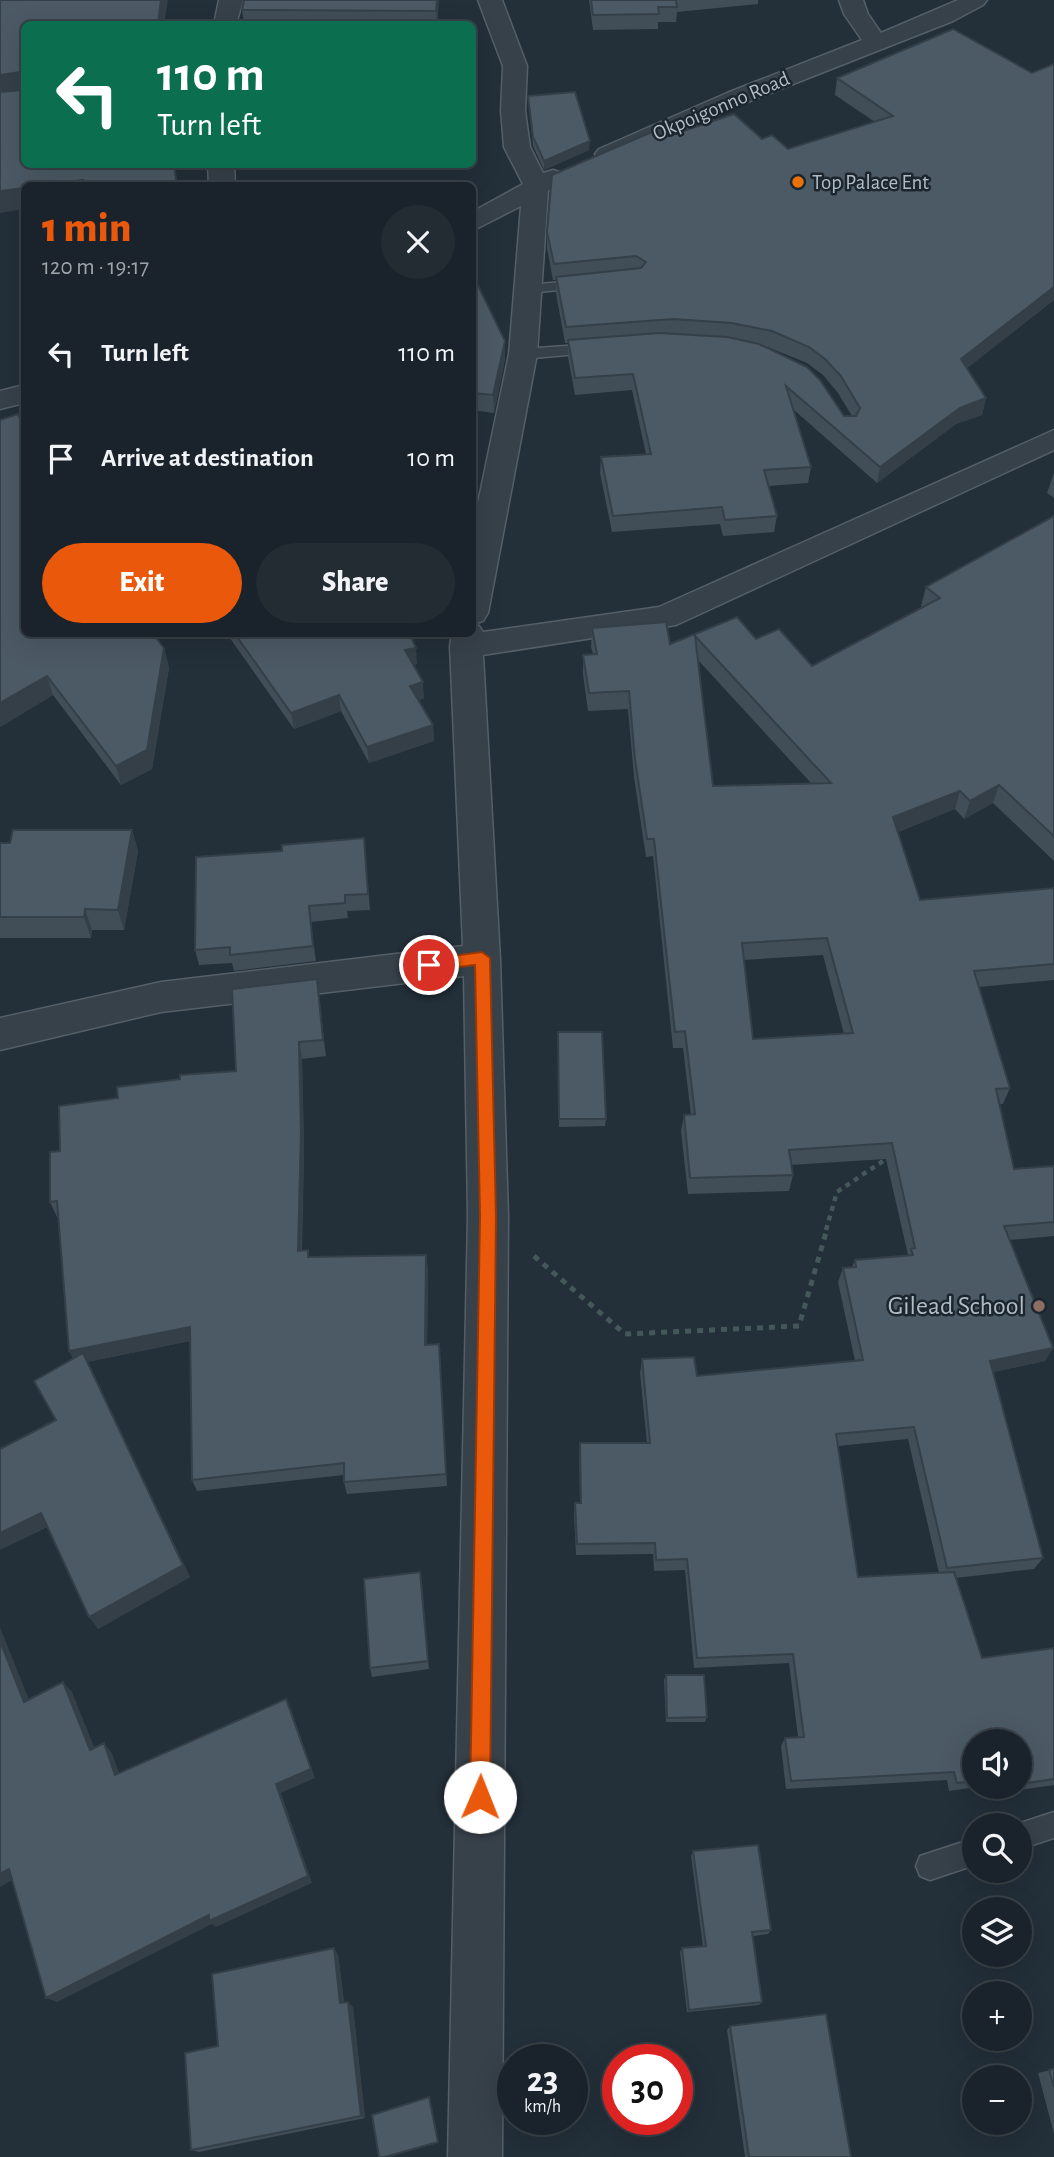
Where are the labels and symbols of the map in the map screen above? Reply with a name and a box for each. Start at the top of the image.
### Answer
street label: Okpoigonno Road [650,68,793,144]
place label: Top Palace Ent [812,172,929,193]
marker: Top Palace Ent [790,174,806,190]
pin [399,935,459,995]
place label: Gilead School [888,1293,1025,1319]
marker: Gilead School [1031,1298,1047,1314]
position arrow [443,1760,517,1834]
speed limit sign: 30 [602,2044,693,2135]

